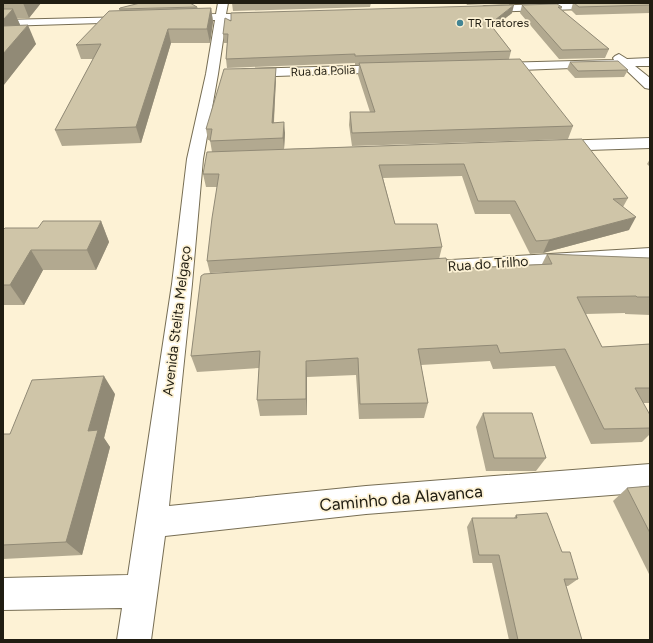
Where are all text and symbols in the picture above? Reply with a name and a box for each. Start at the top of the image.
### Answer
place label: TR Tratores [468,16,529,30]
marker: TR Tratores [455,18,465,28]
street label: Rua da Polia [290,63,356,79]
street label: Avenida Stelita Melgaço [159,245,195,397]
street label: Rua do Trilho [447,253,529,275]
street label: Caminho da Alavanca [319,481,483,515]

